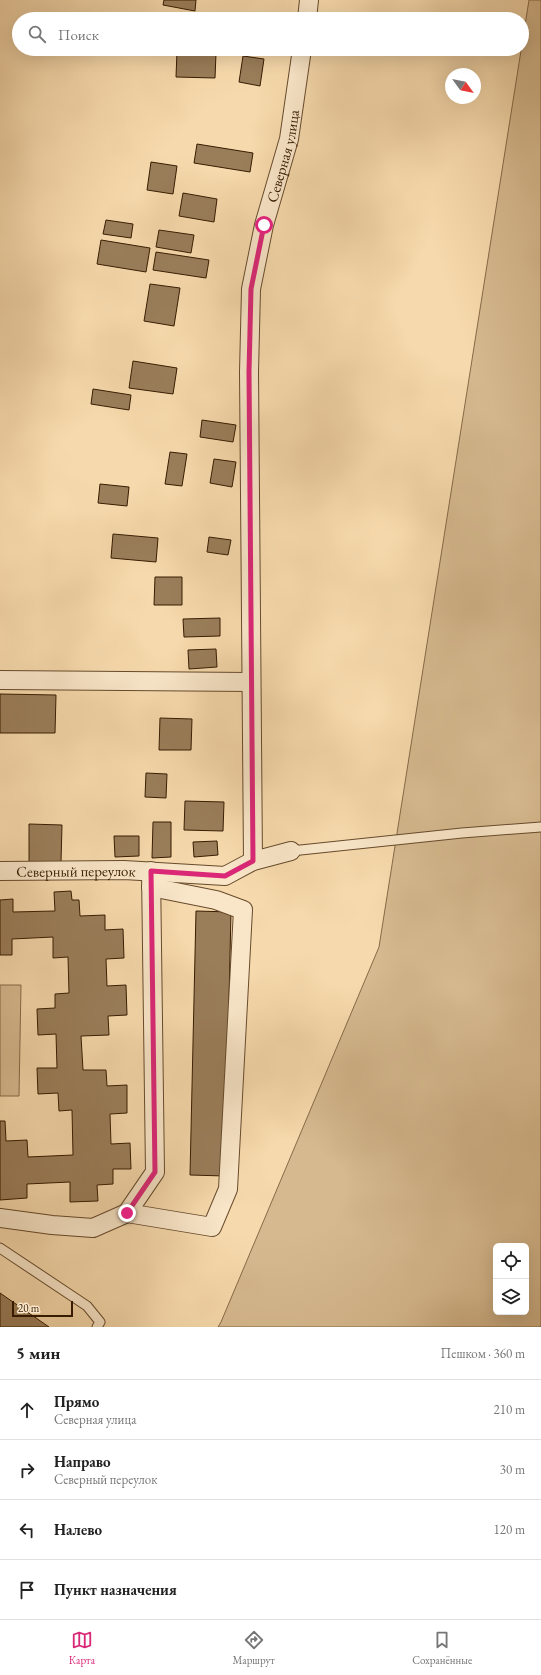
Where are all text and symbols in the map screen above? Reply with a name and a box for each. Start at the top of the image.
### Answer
search box [12,12,529,56]
icon: search [26,23,48,45]
text: Поиск [58,25,99,44]
north arrow [445,68,481,104]
street label: Северная улица [262,108,303,205]
route start [255,216,273,234]
street label: Северный переулок [16,860,136,880]
route end [118,1204,136,1222]
map controls [493,1243,529,1315]
button: locate [493,1243,529,1279]
button: layers [493,1279,529,1315]
scale bar [12,1299,73,1318]
text: 20 m [18,1301,39,1315]
text: 5 мин [16,1342,60,1364]
text: Пешком · 360 m [441,1345,525,1362]
text: Прямо [54,1392,99,1411]
icon: ahead [16,1399,38,1421]
text: 210 m [494,1401,525,1418]
text: Северная улица [54,1411,136,1428]
text: Направо [54,1452,111,1471]
icon: right [16,1459,38,1481]
text: 30 m [500,1461,525,1478]
text: Северный переулок [54,1471,158,1488]
icon: left [16,1519,38,1541]
text: Налево [54,1520,102,1539]
text: 120 m [494,1521,525,1538]
icon: arrive [16,1579,38,1601]
text: Пункт назначения [54,1580,177,1599]
tab: Карта [69,1629,95,1667]
tab: Маршрут [233,1629,275,1667]
tab: Сохранённые [412,1629,472,1667]

